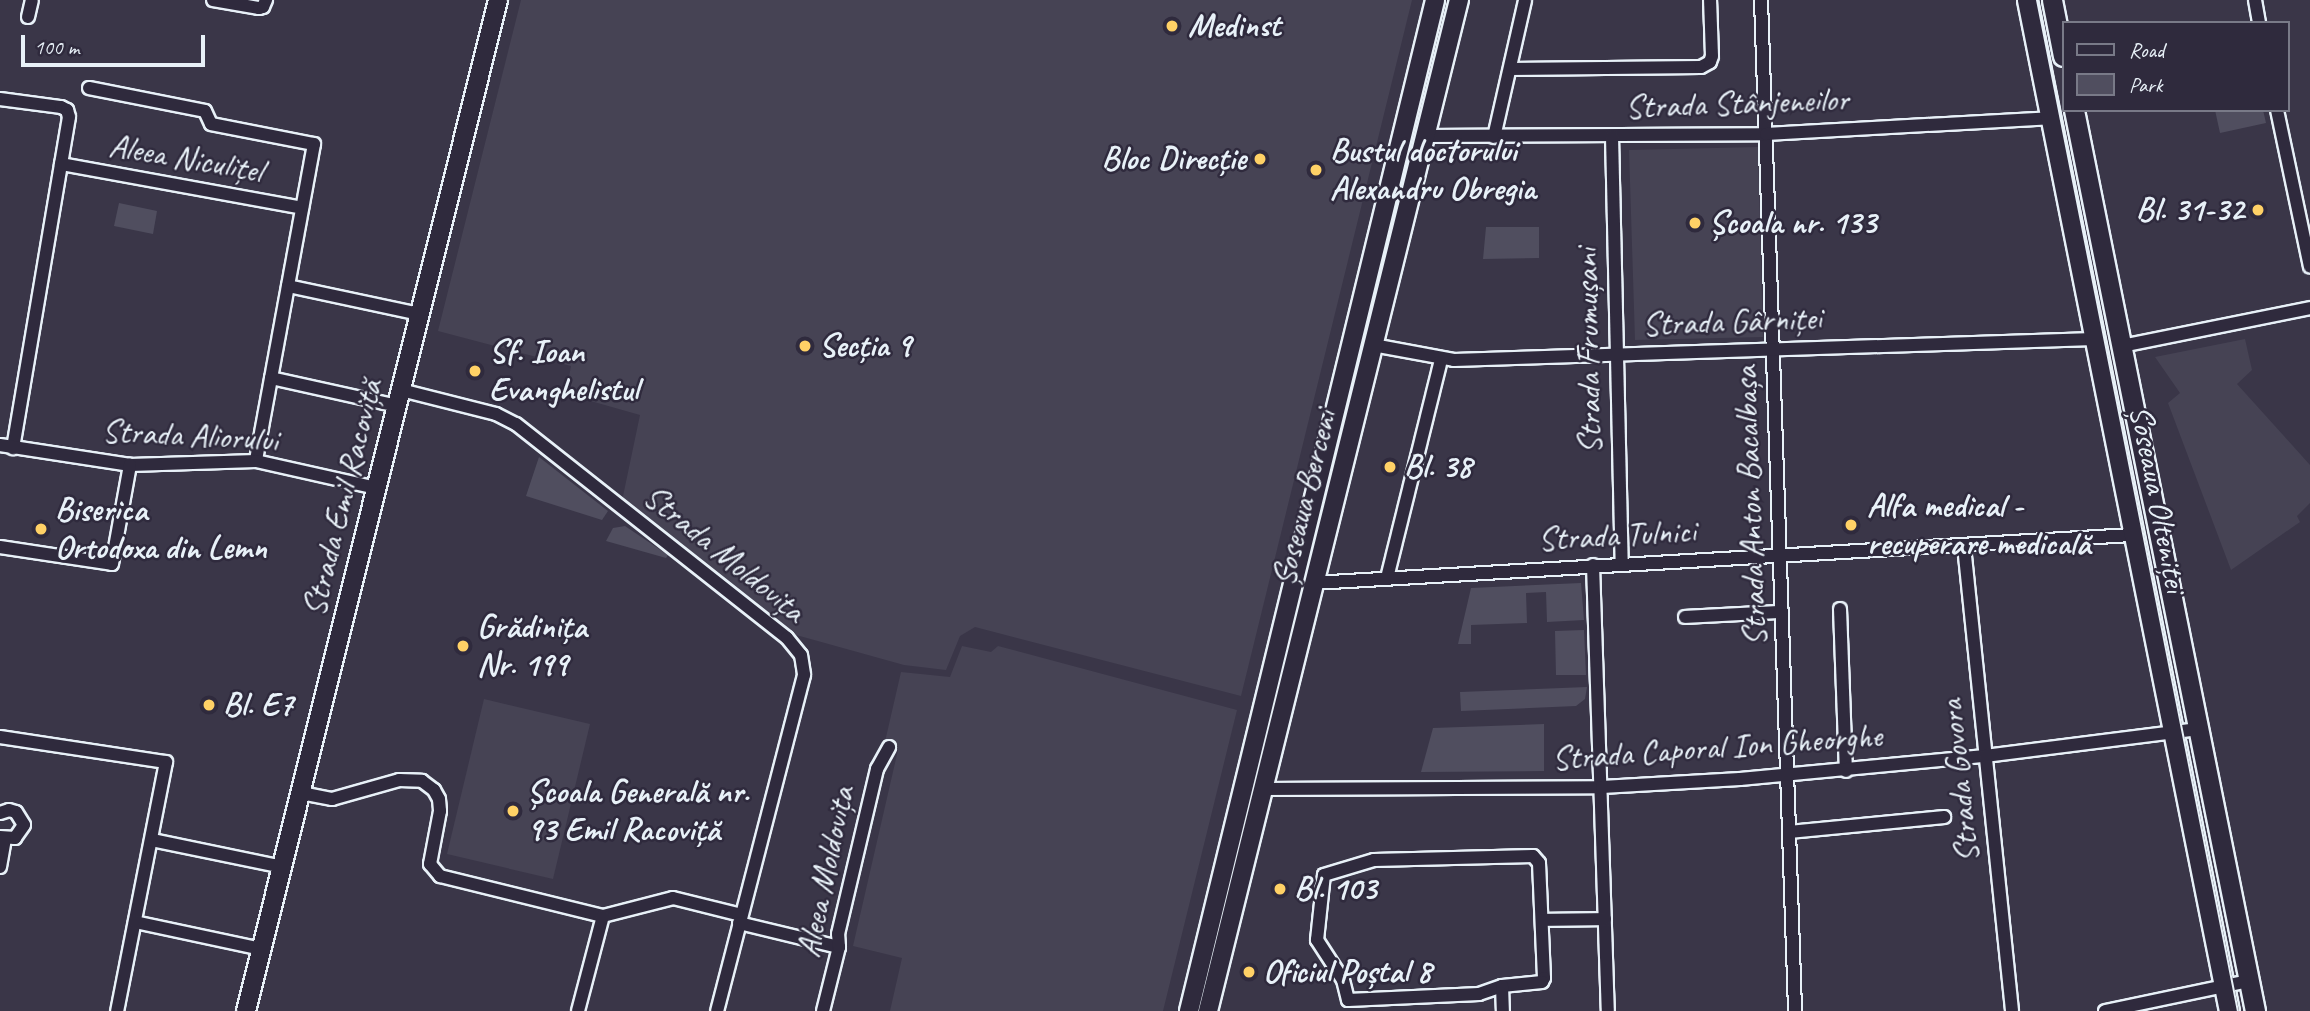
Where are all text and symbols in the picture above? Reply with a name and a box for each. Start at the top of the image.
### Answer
place label: Medinst [1188,6,1280,46]
marker: Medinst [1162,16,1182,36]
scale bar [24,21,208,65]
legend [2062,21,2289,112]
text: 100 m [34,34,79,60]
text: Road [2129,37,2164,63]
text: Park [2129,72,2162,98]
street label: Strada Stânjeneilor [1625,80,1849,128]
street label: Aleea Niculițel [106,126,266,192]
place label: Bustul doctorului Alexandru Obregia [1330,131,1536,209]
place label: Bloc Direcție [1101,139,1246,179]
marker: Bloc Direcție [1252,151,1268,167]
marker: Bustul doctorului Alexandru Obregia [1308,162,1324,178]
place label: Bl. 31-32 [2136,190,2244,230]
marker: Bl. 31-32 [2250,202,2266,218]
place label: Școala nr. 133 [1709,203,1876,243]
marker: Școala nr. 133 [1687,215,1703,231]
street label: Strada Frumușani [1567,248,1611,454]
street label: Strada Gârniței [1642,299,1822,345]
place label: Secția 9 [819,326,911,366]
place label: Sf. Ioan Evanghelistul [489,332,638,410]
marker: Secția 9 [797,338,813,354]
marker: Sf. Ioan Evanghelistul [467,363,483,379]
street label: Strada Anton Bacalbașa [1726,365,1776,647]
street label: Strada Emil Racoviță [295,376,391,620]
street label: Șoseaua Olteniței [2120,402,2196,596]
street label: Șoseaua Berceni [1264,406,1346,590]
street label: Strada Aliorului [101,412,279,460]
place label: Bl. 38 [1404,447,1472,487]
marker: Bl. 38 [1382,459,1398,475]
street label: Strada Moldovița [635,477,813,631]
place label: Alfa medical - recuperare medicală [1867,486,2091,564]
place label: Biserica Ortodoxa din Lemn [55,490,267,568]
street label: Strada Tulnici [1537,512,1697,560]
marker: Alfa medical - recuperare medicală [1841,515,1861,535]
marker: Biserica Ortodoxa din Lemn [33,521,49,537]
place label: Grădinița Nr. 199 [477,607,587,685]
marker: Grădinița Nr. 199 [455,638,471,654]
place label: Bl. E7 [223,685,293,725]
marker: Bl. E7 [201,697,217,713]
street label: Strada Govora [1932,697,1988,865]
street label: Strada Caporal Ion Gheorghe [1550,717,1884,779]
place label: Școala Generală nr. 93 Emil Racoviță [527,772,749,850]
street label: Aleea Moldovița [789,783,863,961]
marker: Școala Generală nr. 93 Emil Racoviță [505,803,521,819]
place label: Bl. 103 [1294,869,1377,909]
marker: Bl. 103 [1272,881,1288,897]
place label: Oficiul Poștal 8 [1263,952,1431,992]
marker: Oficiul Poștal 8 [1241,964,1257,980]

